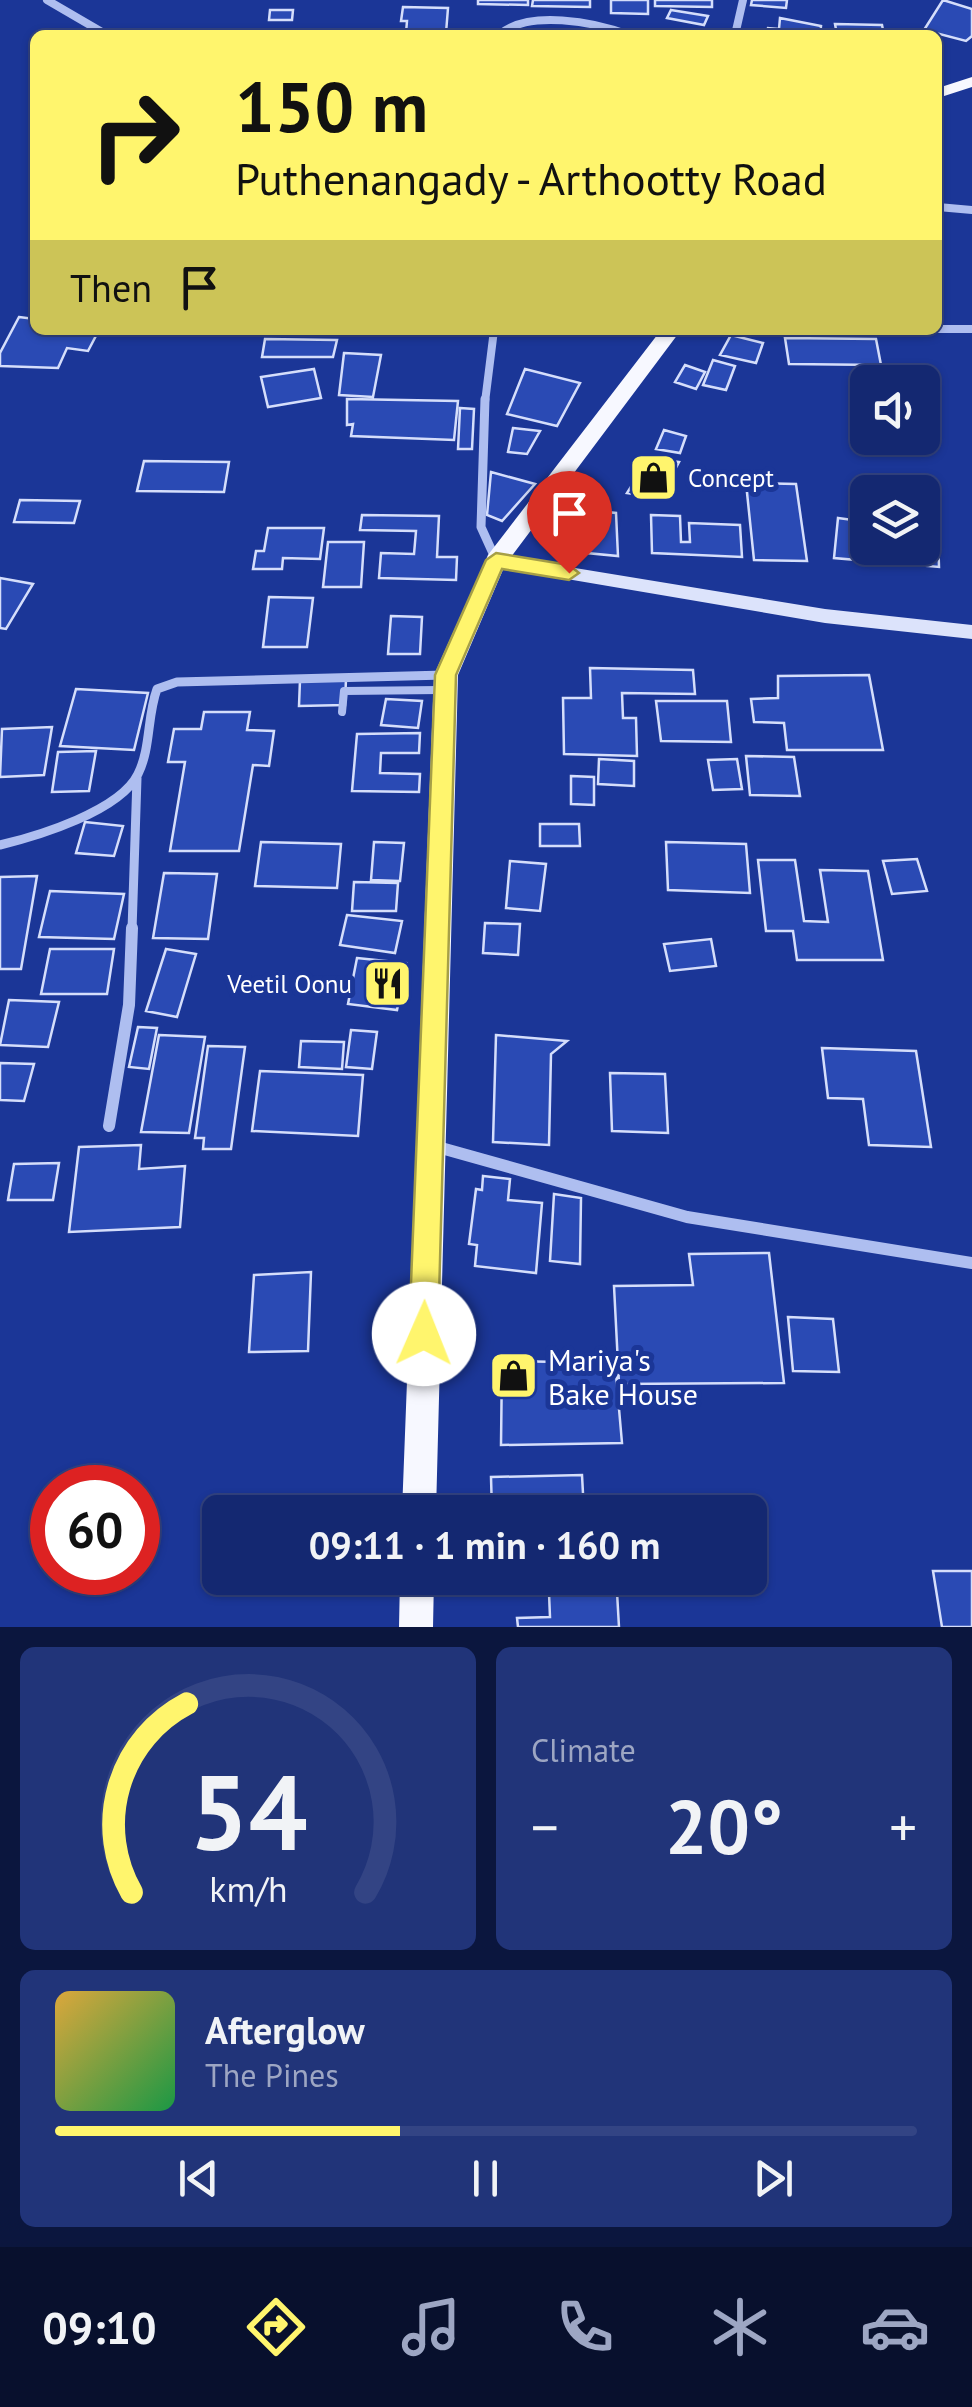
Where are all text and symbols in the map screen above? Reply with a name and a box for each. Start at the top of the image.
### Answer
text: 150 m [235,61,428,151]
icon: right [70,70,200,200]
text: Puthenangady - Arthootty Road [235,149,827,207]
icon: arrive [172,260,227,315]
text: Then [70,263,152,312]
map controls [850,365,940,565]
button: sound [850,365,940,455]
shop icon: Concept [627,452,679,504]
place label: Concept [688,462,774,494]
pin [527,471,612,574]
button: layers [850,475,940,565]
icon: arrive [542,486,597,541]
restaurant icon: Veetil Oonu [361,958,413,1010]
place label: Veetil Oonu [226,968,352,1000]
position arrow [372,1282,476,1386]
place label: Mariya's Bake House [548,1340,698,1413]
shop icon: Mariya's Bake House [487,1350,539,1402]
speed limit sign: 60 [30,1465,160,1595]
text: 09:11 · 1 min · 160 m [309,1520,660,1569]
text: Climate [531,1729,636,1771]
text: 54 [189,1744,307,1879]
text: 20° [665,1778,783,1875]
text: − [531,1791,559,1862]
text: + [889,1791,917,1862]
text: km/h [209,1866,287,1912]
text: Afterglow [205,2005,365,2054]
text: The Pines [205,2054,339,2096]
icon: previous [171,2151,226,2206]
icon: pause [458,2151,513,2206]
icon: next [746,2151,801,2206]
icon: directions [241,2292,311,2362]
icon: music [396,2292,466,2362]
icon: phone [550,2292,620,2362]
icon: climate [705,2292,775,2362]
icon: car [860,2292,930,2362]
text: 09:10 [42,2298,156,2356]

